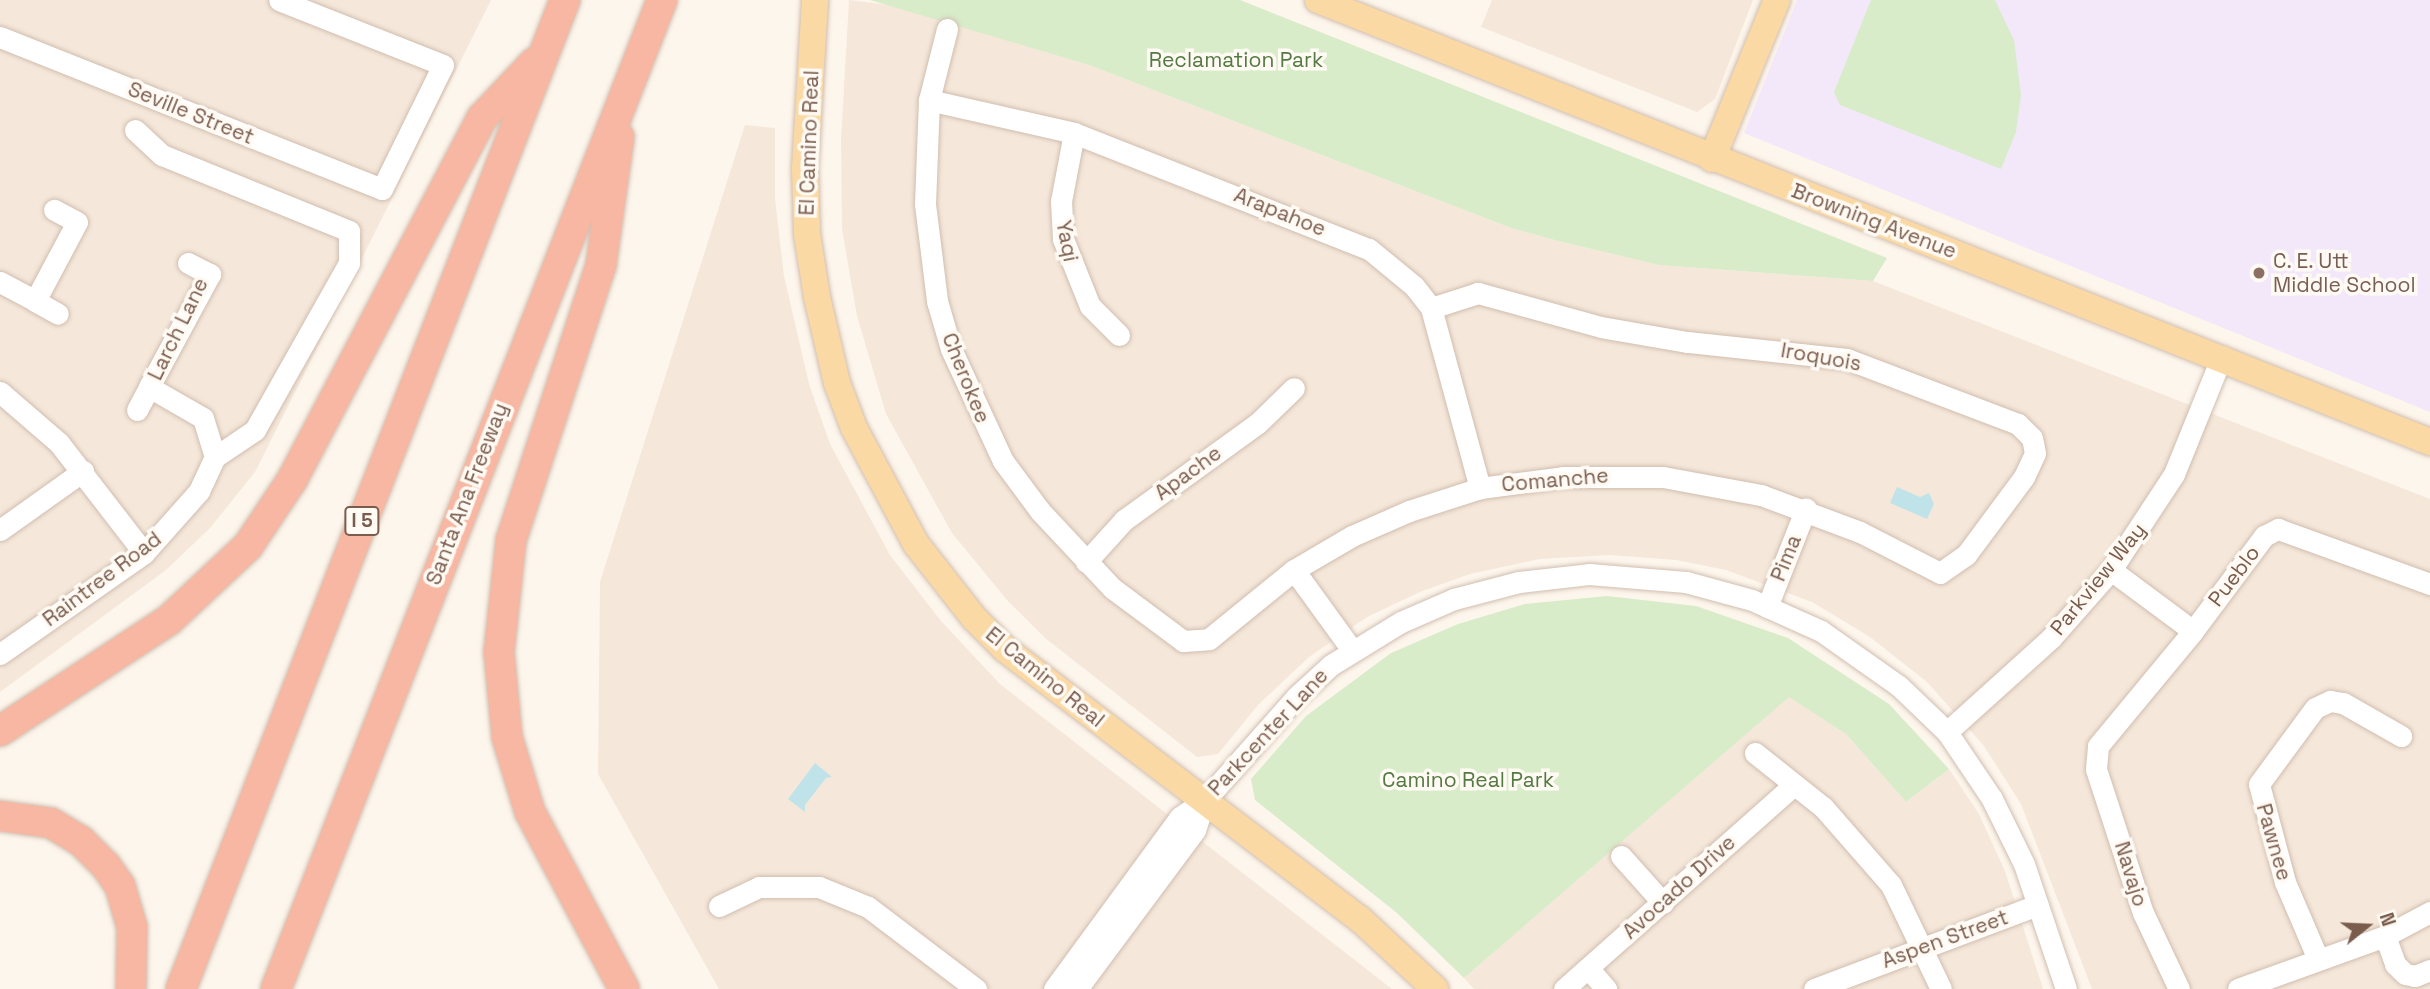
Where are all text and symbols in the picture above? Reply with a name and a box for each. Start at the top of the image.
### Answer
park label: Reclamation Park [1149,47,1323,73]
street label: El Camino Real [794,70,824,216]
street label: Seville Street [124,76,258,150]
street label: Browning Avenue [1788,178,1960,264]
street label: Arapahoe [1230,182,1330,242]
street label: Yaqi [1051,218,1083,264]
place label: C. E. Utt Middle School [2273,248,2416,298]
marker: C. E. Utt Middle School [2251,265,2267,281]
street label: Larch Lane [142,274,214,384]
street label: Cherokee [937,329,995,427]
street label: Iroquois [1779,338,1863,376]
street label: Santa Ana Freeway [421,399,513,589]
street label: Apache [1150,440,1226,506]
street label: Comanche [1500,463,1610,497]
road number: I 5 [343,506,381,536]
street label: Parkview Way [2045,518,2151,640]
street label: Raintree Road [38,526,166,632]
street label: Pima [1765,531,1807,585]
street label: Pueblo [2203,541,2265,611]
street label: El Camino Real [981,621,1109,733]
street label: Parkcenter Lane [1203,663,1333,801]
park label: Camino Real Park [1382,767,1554,793]
street label: Pawnee [2251,801,2297,883]
street label: Avocado Drive [1617,830,1741,944]
street label: Navajo [2109,838,2153,910]
north arrow [2332,891,2402,961]
street label: Aspen Street [1878,904,2012,974]
text: N [2374,909,2401,929]

